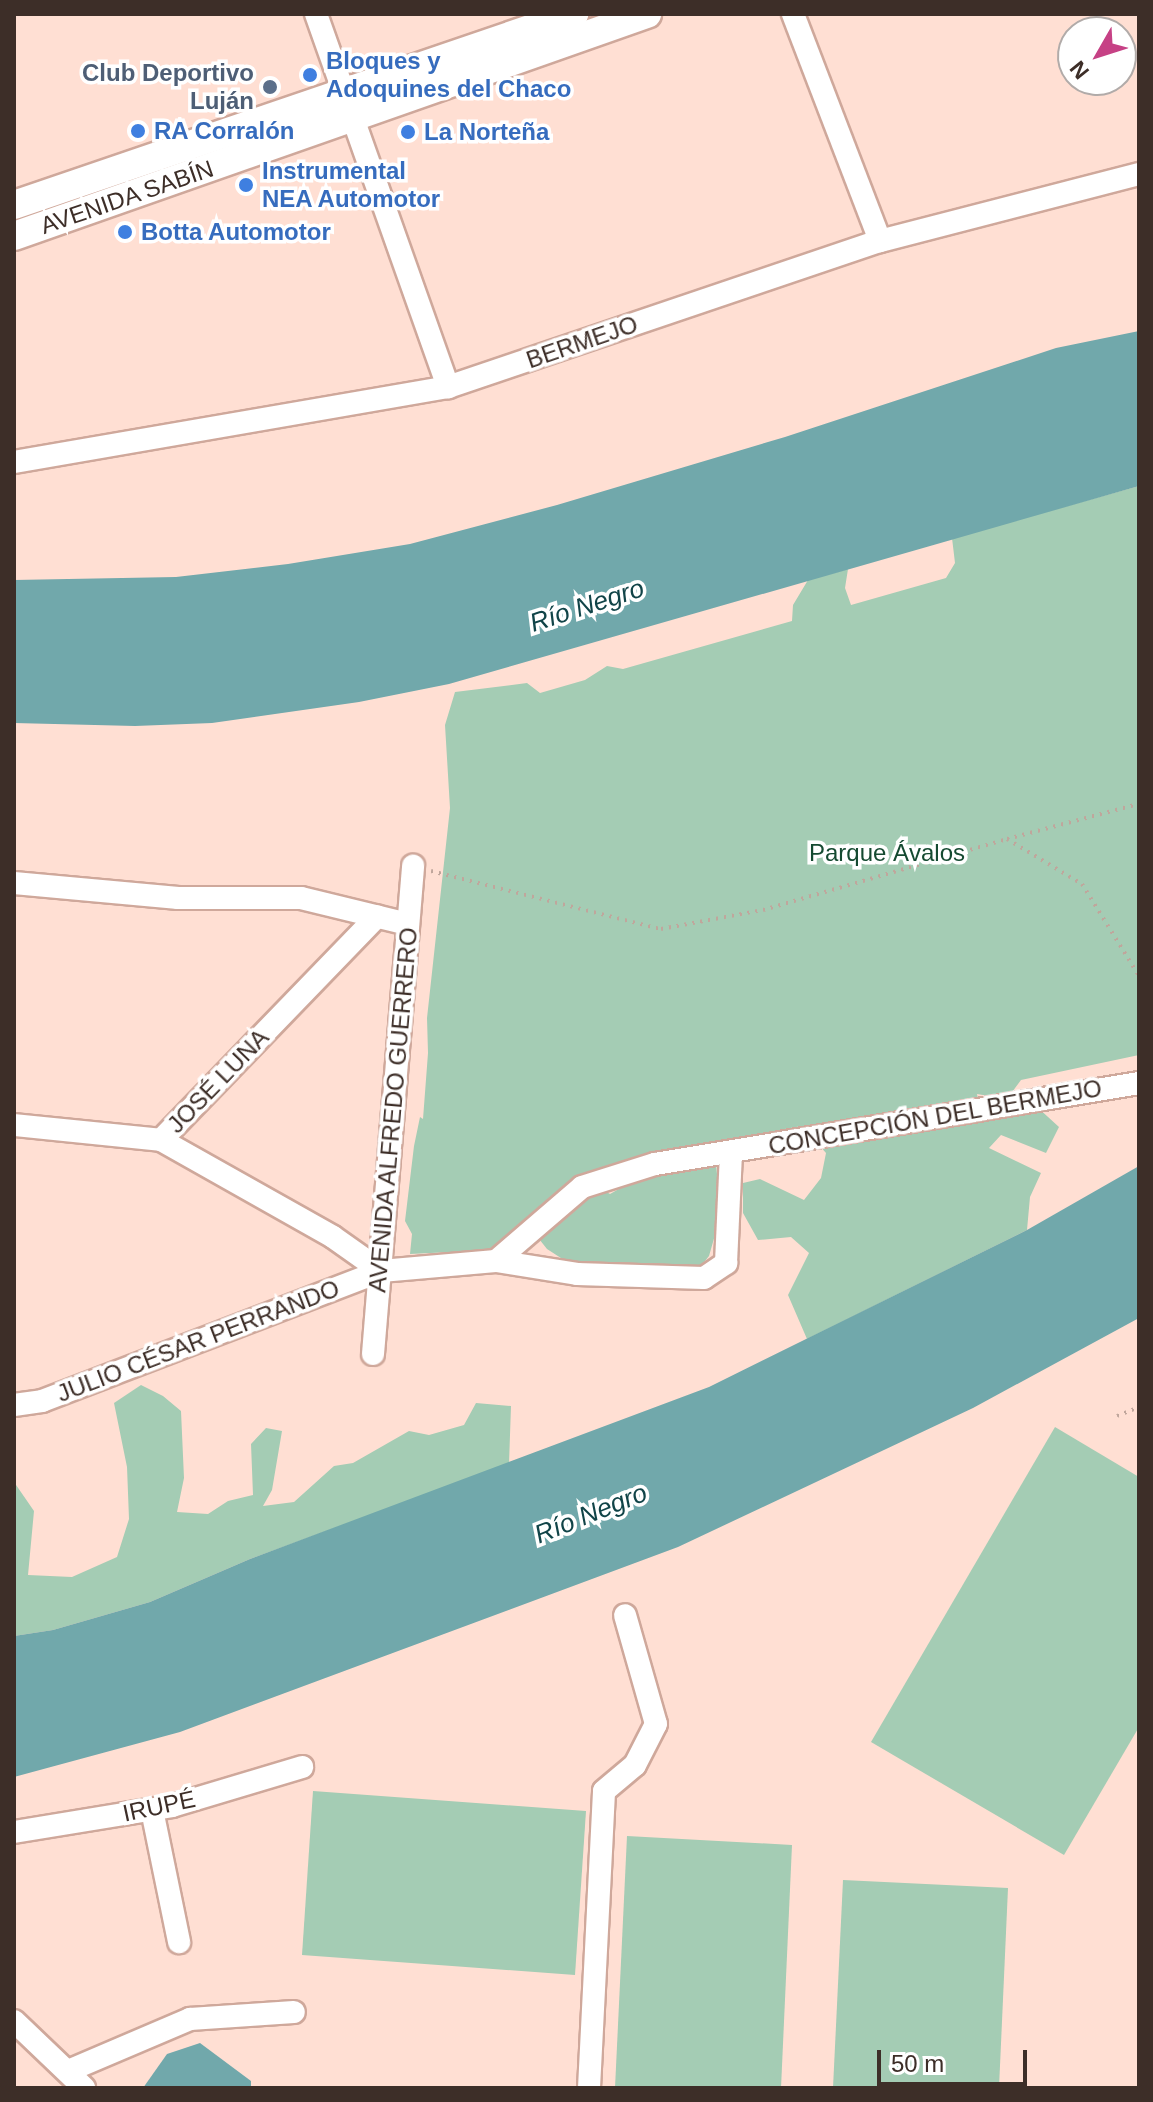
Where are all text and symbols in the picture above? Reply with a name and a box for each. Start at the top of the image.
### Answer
north arrow [1057,16,1137,96]
place label: Bloques y Adoquines del Chaco [326,47,571,103]
text: N [1065,56,1094,84]
place label: Club Deportivo Luján [82,59,254,115]
marker: Bloques y Adoquines del Chaco [301,66,319,84]
marker: Club Deportivo Luján [261,78,279,96]
place label: RA Corralón [154,117,295,145]
place label: La Norteña [424,118,549,146]
marker: RA Corralón [129,122,147,140]
marker: La Norteña [399,123,417,141]
street label: AVENIDA SABÍN [36,154,218,240]
place label: Instrumental NEA Automotor [262,157,442,213]
marker: Instrumental NEA Automotor [237,176,255,194]
place label: Botta Automotor [141,218,332,246]
marker: Botta Automotor [116,223,134,241]
street label: BERMEJO [522,309,642,375]
water label: Río Negro [526,573,648,639]
park label: Parque Ávalos [809,839,965,867]
street label: AVENIDA ALFREDO GUERRERO [363,925,423,1295]
street label: JOSÉ LUNA [161,1023,275,1139]
street label: CONCEPCIÓN DEL BERMEJO [766,1073,1104,1161]
street label: JULIO CÉSAR PERRANDO [53,1274,343,1408]
water label: Río Negro [530,1477,652,1551]
street label: IRUPÉ [120,1784,198,1828]
scale bar [881,2034,1031,2084]
text: 50 m [891,2050,944,2077]

